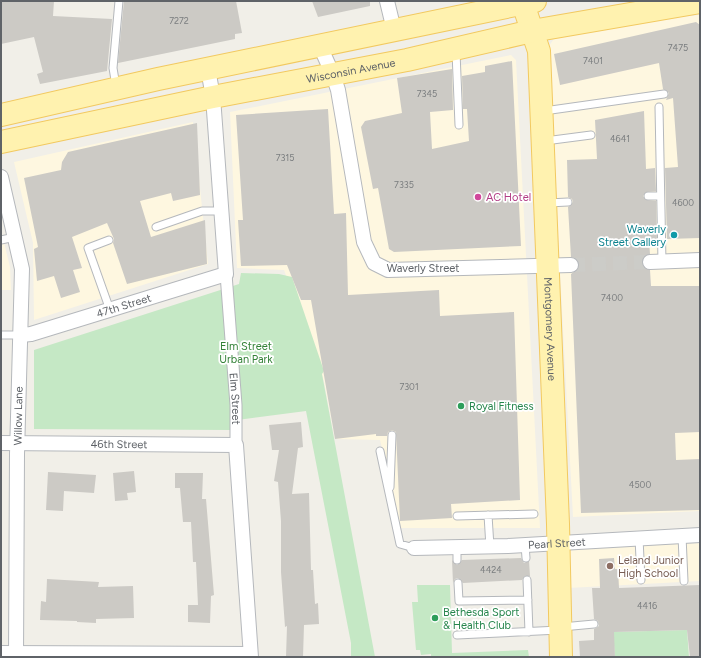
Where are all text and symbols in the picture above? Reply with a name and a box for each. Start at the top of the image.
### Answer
house number: 7272 [169,15,189,26]
house number: 7475 [668,42,688,53]
house number: 7401 [583,55,603,66]
street label: Wisconsin Avenue [305,56,397,86]
house number: 7345 [417,88,437,99]
house number: 4641 [610,133,630,144]
house number: 7315 [276,152,294,163]
house number: 7335 [394,179,414,190]
place label: AC Hotel [486,191,531,204]
marker: AC Hotel [473,192,483,202]
house number: 4600 [672,197,694,208]
place label: Waverly Street Gallery [598,223,666,249]
marker: Waverly Street Gallery [669,230,679,240]
street label: Waverly Street [387,262,459,275]
street label: Montgomery Avenue [541,277,558,381]
street label: 47th Street [95,291,153,321]
house number: 7400 [601,292,623,303]
park label: Elm Street Urban Park [219,340,273,366]
street label: Elm Street [227,372,242,425]
house number: 7301 [399,381,419,392]
street label: Willow Lane [11,386,26,446]
place label: Royal Fitness [469,400,534,413]
marker: Royal Fitness [456,401,466,411]
street label: 46th Street [90,438,148,451]
house number: 4500 [629,479,651,490]
street label: Pearl Street [528,536,586,552]
place label: Leland Junior High School [618,554,684,580]
marker: Leland Junior High School [605,561,615,571]
house number: 4424 [480,564,502,575]
house number: 4416 [637,600,657,611]
place label: Bethesda Sport & Health Club [443,606,519,632]
marker: Bethesda Sport & Health Club [430,613,440,623]

